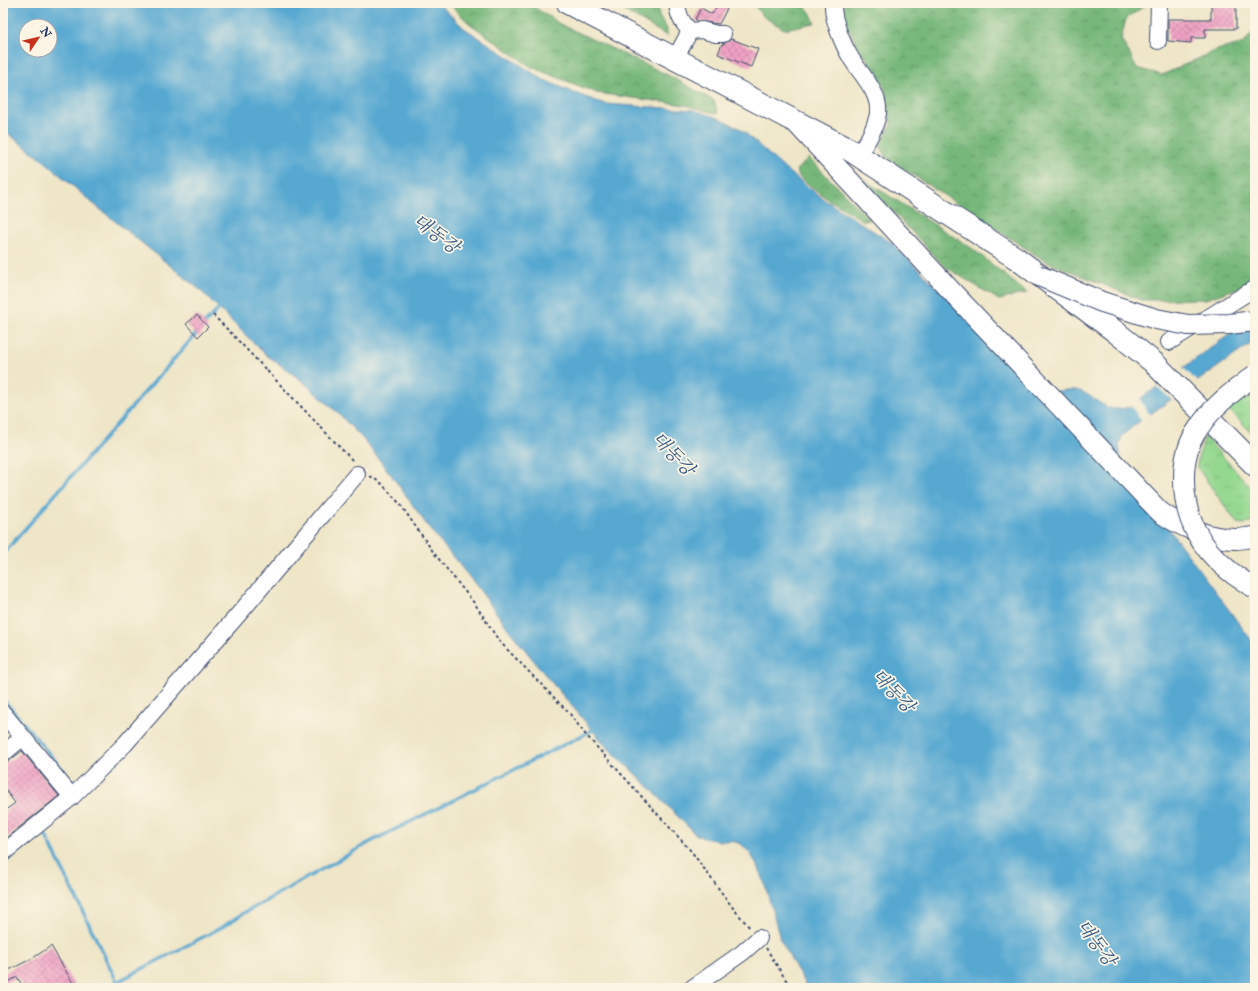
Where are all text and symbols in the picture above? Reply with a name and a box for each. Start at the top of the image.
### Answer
north arrow [18,18,58,58]
text: N [37,24,55,41]
water label: 대동강 [408,209,466,260]
water label: 대동강 [647,427,701,483]
water label: 대동강 [867,664,921,720]
water label: 대동강 [1071,915,1122,973]

